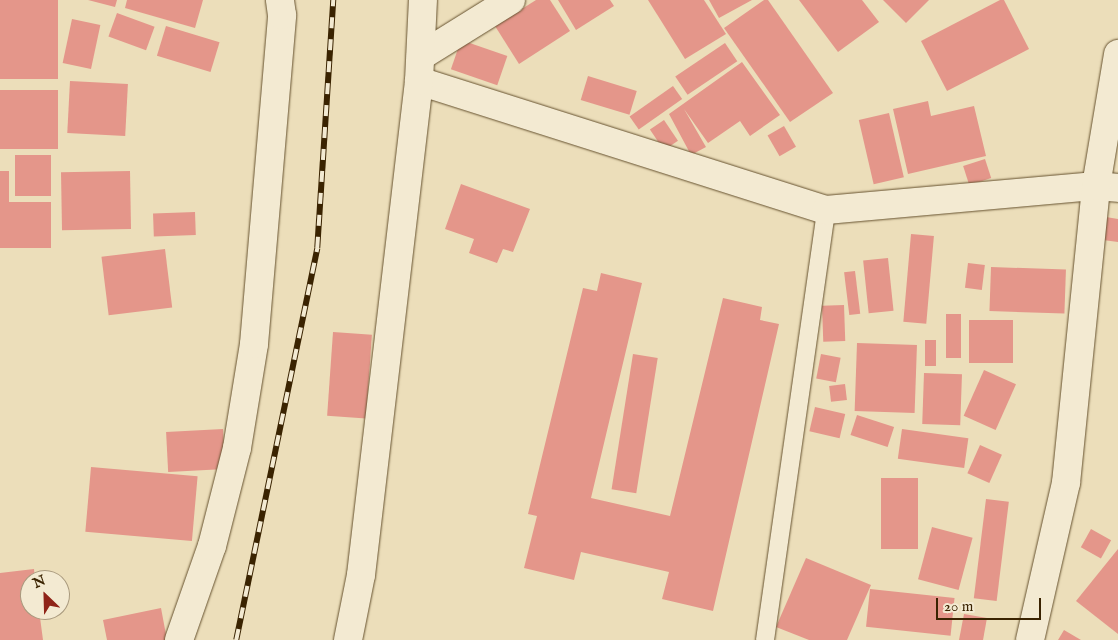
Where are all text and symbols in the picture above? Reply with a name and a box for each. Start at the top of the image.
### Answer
north arrow [20,570,70,620]
text: N [30,572,49,593]
scale bar [938,588,1043,620]
text: 20 m [944,597,973,616]

